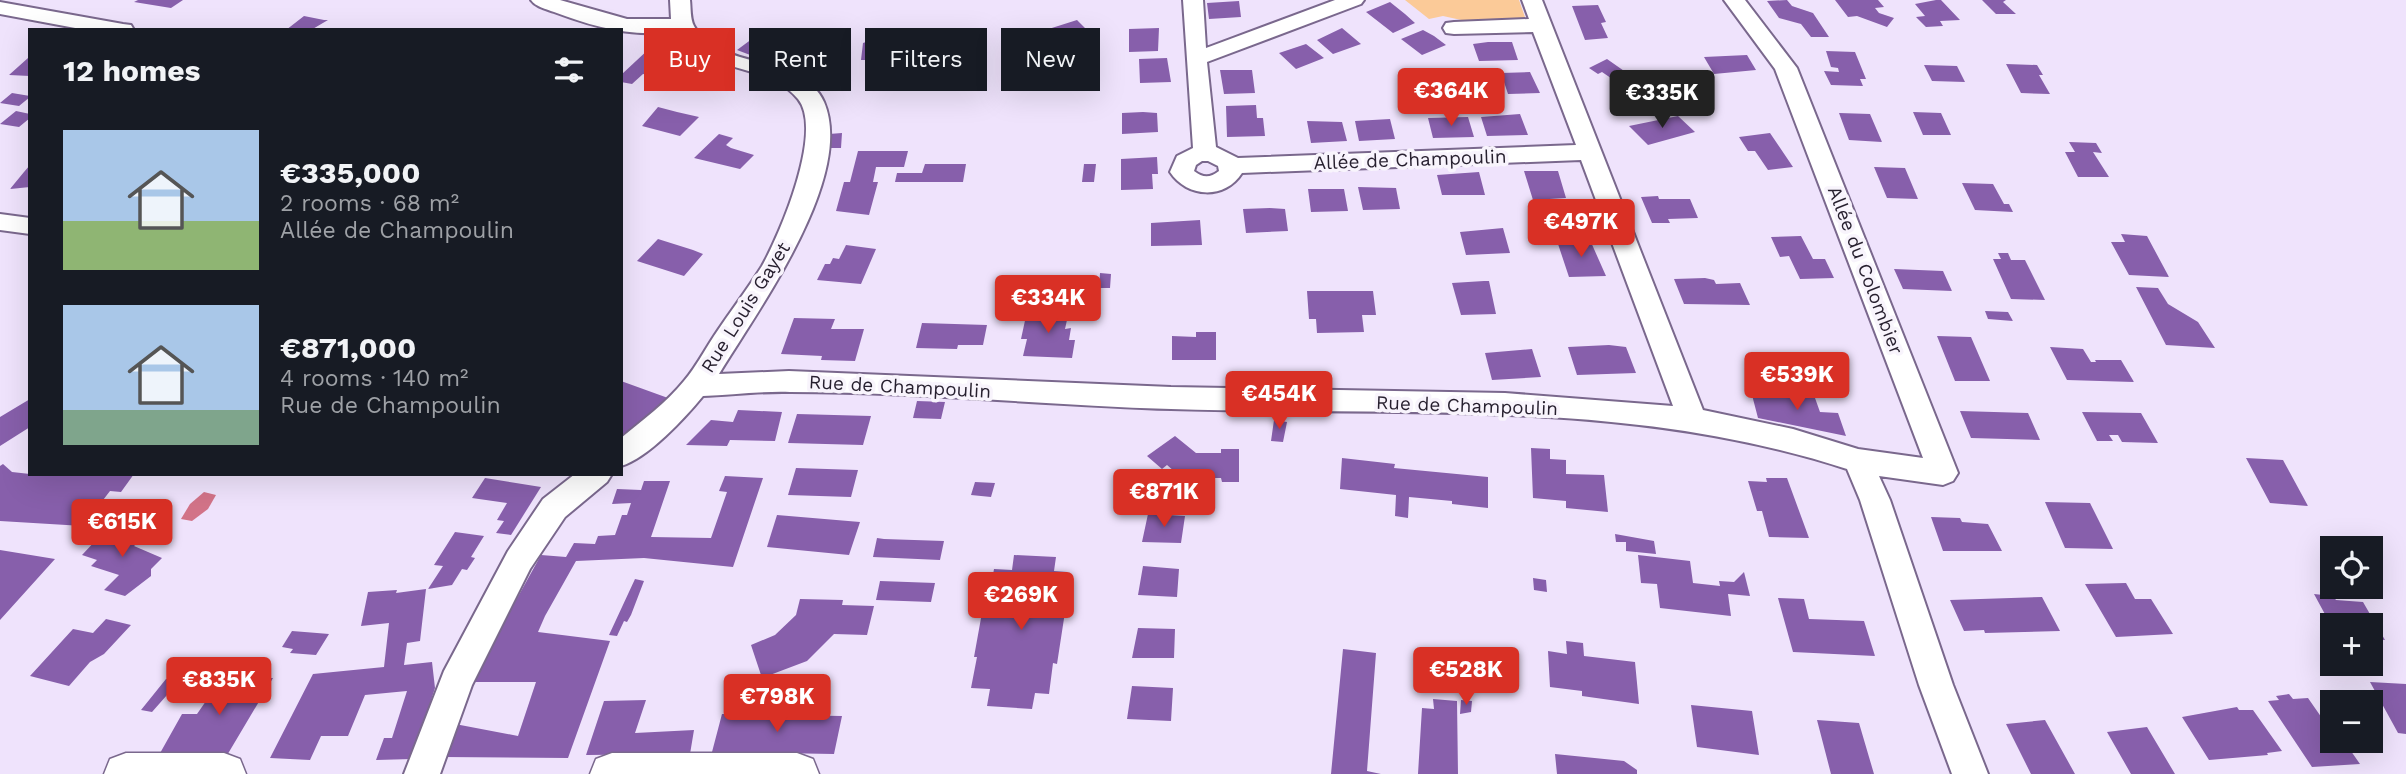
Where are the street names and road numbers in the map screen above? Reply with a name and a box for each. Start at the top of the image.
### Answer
street label: Allée de Champoulin [1313,145,1507,174]
street label: Allée du Colombier [1823,183,1908,358]
street label: Rue Louis Gayet [696,238,795,377]
street label: Rue de Champoulin [808,370,992,403]
street label: Rue de Champoulin [1375,391,1558,420]

